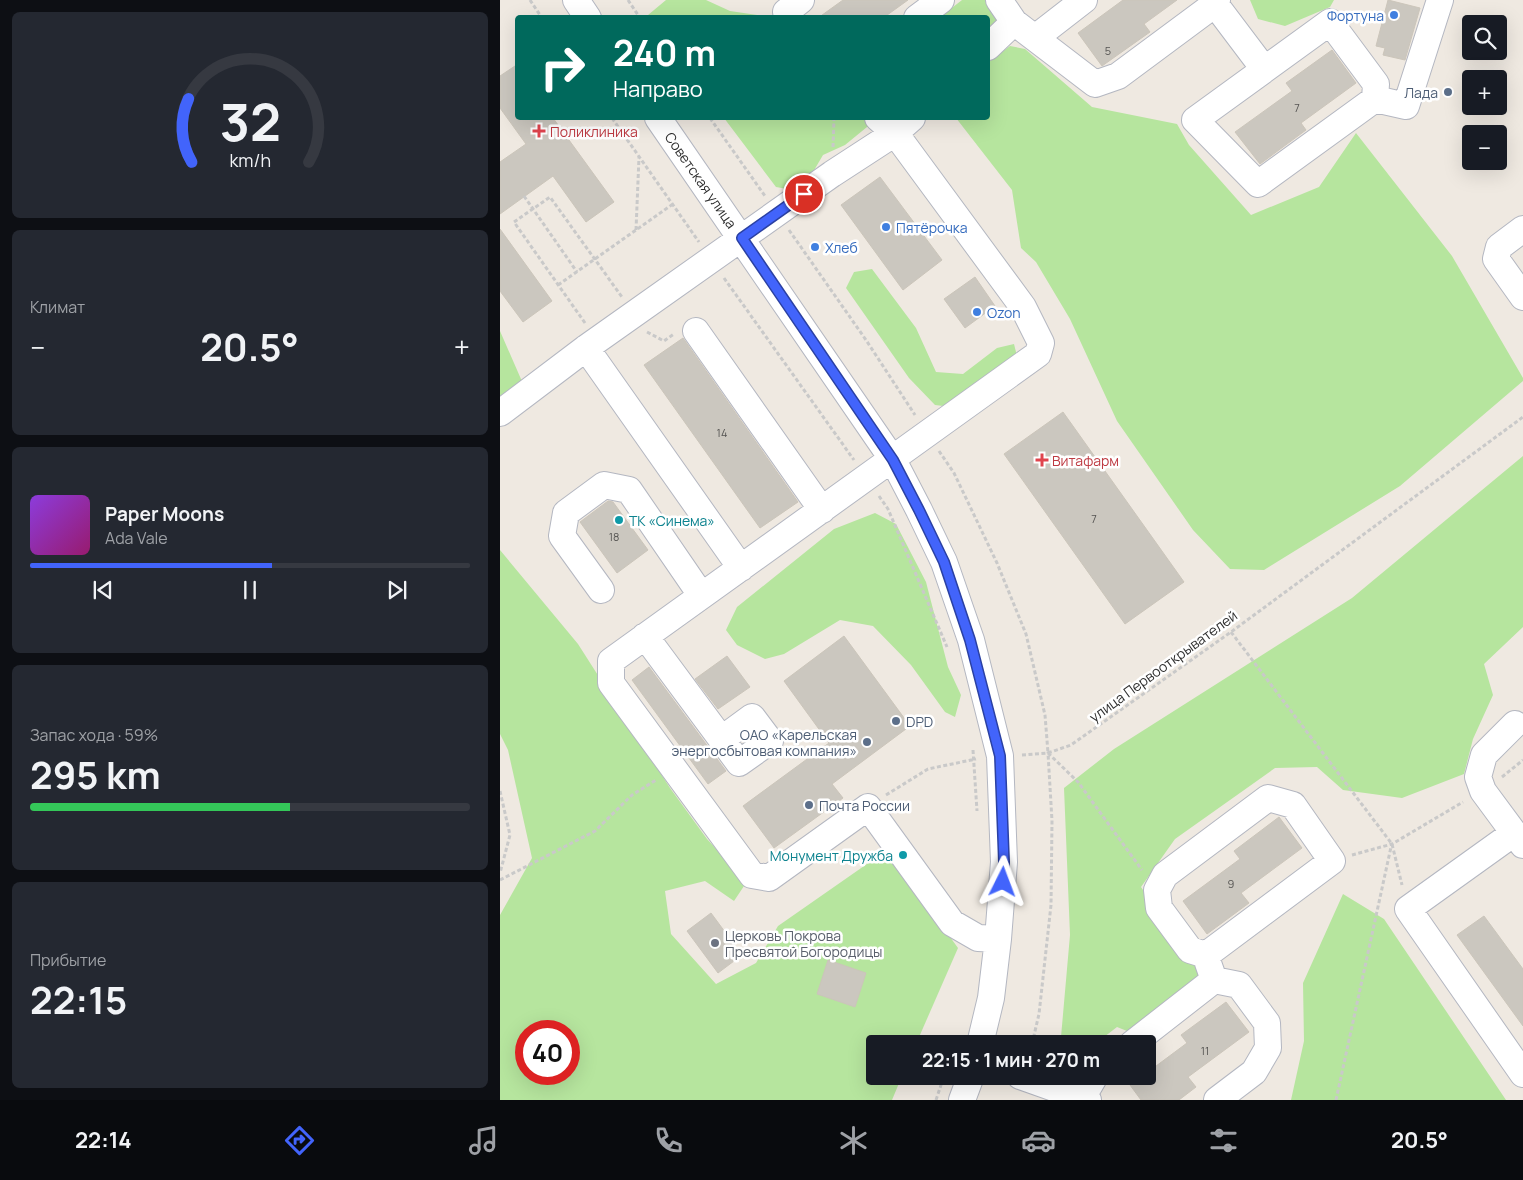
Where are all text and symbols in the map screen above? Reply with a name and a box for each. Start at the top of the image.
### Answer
place label: Фортуна [1327,6,1384,25]
marker: Фортуна [1388,9,1400,21]
map controls [1462,15,1507,170]
button: search [1462,15,1507,60]
text: 240 m [613,29,716,77]
icon: right [530,35,595,100]
house number: 5 [1105,43,1111,58]
button: + [1462,70,1507,115]
text: Направо [613,74,703,104]
place label: Лада [1404,83,1438,102]
text: 32 [219,86,281,157]
marker: Лада [1442,86,1454,98]
house number: 7 [1294,100,1300,115]
place label: Поликлиника [550,122,638,141]
marker: Поликлиника [532,124,546,138]
button: − [1462,125,1507,170]
street label: Советская улица [661,128,741,232]
text: km/h [229,148,271,172]
pin [783,173,825,215]
icon: arrive [790,180,818,208]
place label: Пятёрочка [896,218,968,237]
marker: Пятёрочка [880,221,892,233]
place label: Хлеб [825,238,858,257]
marker: Хлеб [809,241,821,253]
text: Климат [30,296,85,318]
place label: Ozon [987,303,1021,322]
marker: Ozon [971,306,983,318]
text: 20.5° [200,320,299,372]
text: − [30,328,45,366]
text: + [454,328,470,366]
house number: 14 [717,425,727,440]
place label: Витафарм [1052,451,1119,470]
marker: Витафарм [1036,454,1048,466]
text: Paper Moons [105,501,224,527]
place label: ТК «Синема» [629,511,715,530]
house number: 7 [1091,511,1097,526]
marker: ТК «Синема» [613,514,625,526]
text: Ada Vale [105,527,168,549]
house number: 18 [609,529,619,544]
icon: previous [89,576,117,604]
icon: pause [236,576,264,604]
icon: next [383,576,411,604]
street label: улица Первооткрывателей [1085,606,1241,726]
place label: DPD [906,712,933,731]
marker: DPD [890,715,902,727]
text: Запас хода · 59% [30,724,158,746]
place label: ОАО «Карельская энергосбытовая компания» [672,725,857,760]
marker: ОАО «Карельская энергосбытовая компания» [861,736,873,748]
text: 295 km [30,748,161,800]
place label: Почта России [819,796,910,815]
marker: Почта России [803,799,815,811]
place label: Монумент Дружба [770,846,893,865]
marker: Монумент Дружба [897,849,909,861]
position arrow [976,855,1028,907]
house number: 9 [1228,876,1235,891]
place label: Церковь Покрова Пресвятой Богородицы [725,926,882,961]
marker: Церковь Покрова Пресвятой Богородицы [709,937,721,949]
text: Прибытие [30,949,106,971]
text: 22:15 [30,973,127,1025]
speed limit sign: 40 [515,1020,580,1085]
house number: 11 [1201,1043,1209,1058]
text: 22:15 · 1 мин · 270 m [922,1047,1100,1073]
icon: directions [282,1123,317,1158]
icon: music [466,1123,501,1158]
icon: phone [651,1123,686,1158]
icon: climate [836,1123,871,1158]
icon: car [1021,1123,1056,1158]
icon: filters [1206,1123,1241,1158]
text: 22:14 [75,1125,132,1155]
text: 20.5° [1391,1125,1448,1155]

